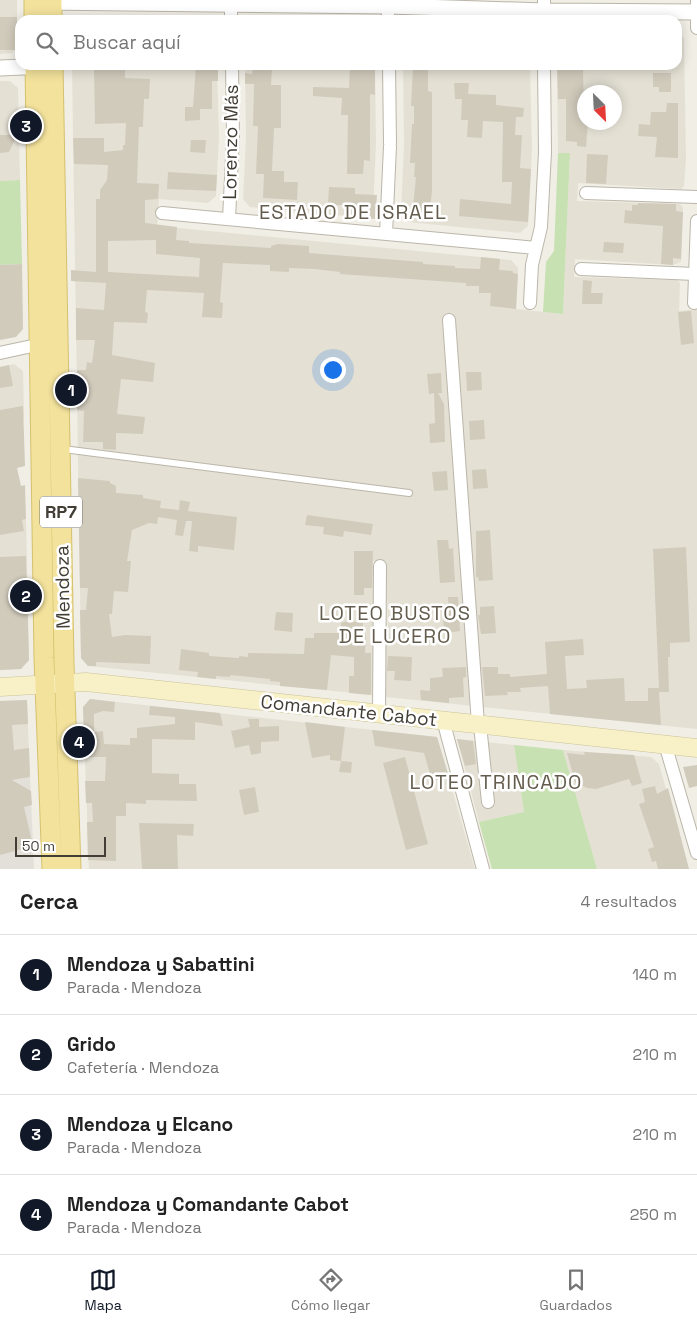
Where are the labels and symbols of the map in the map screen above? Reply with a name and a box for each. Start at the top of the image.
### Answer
street label: Lorenzo Más [217,84,244,200]
north arrow [577,85,622,130]
pin: 3 [10,107,42,145]
district label: ESTADO DE ISRAEL [259,199,447,225]
your location [320,357,346,383]
pin: 1 [55,371,87,409]
road number: RP7 [40,497,82,528]
street label: Mendoza [49,545,76,629]
pin: 2 [10,577,42,615]
district label: LOTEO BUSTOS DE LUCERO [319,600,471,649]
street label: Comandante Cabot [259,689,438,732]
pin: 4 [63,723,95,761]
district label: LOTEO TRINCADO [410,769,582,795]
scale bar [15,834,106,857]

